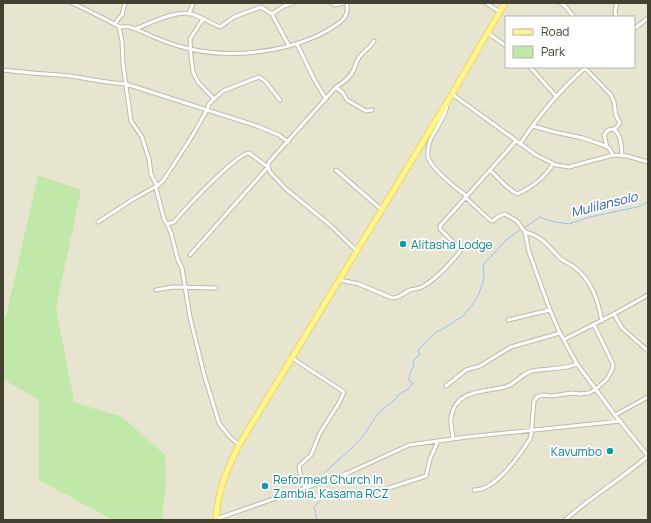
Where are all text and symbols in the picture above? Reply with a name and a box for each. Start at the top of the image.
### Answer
legend [505,16,635,68]
text: Road [541,23,569,40]
text: Park [541,43,566,60]
water label: Mulilansolo [569,187,640,221]
place label: Alitasha Lodge [411,236,493,253]
marker: Alitasha Lodge [398,239,408,249]
place label: Kavumbo [551,443,602,460]
marker: Kavumbo [605,446,615,456]
place label: Reformed Church In Zambia, Kasama RCZ [273,471,389,502]
marker: Reformed Church In Zambia, Kasama RCZ [260,481,270,491]

